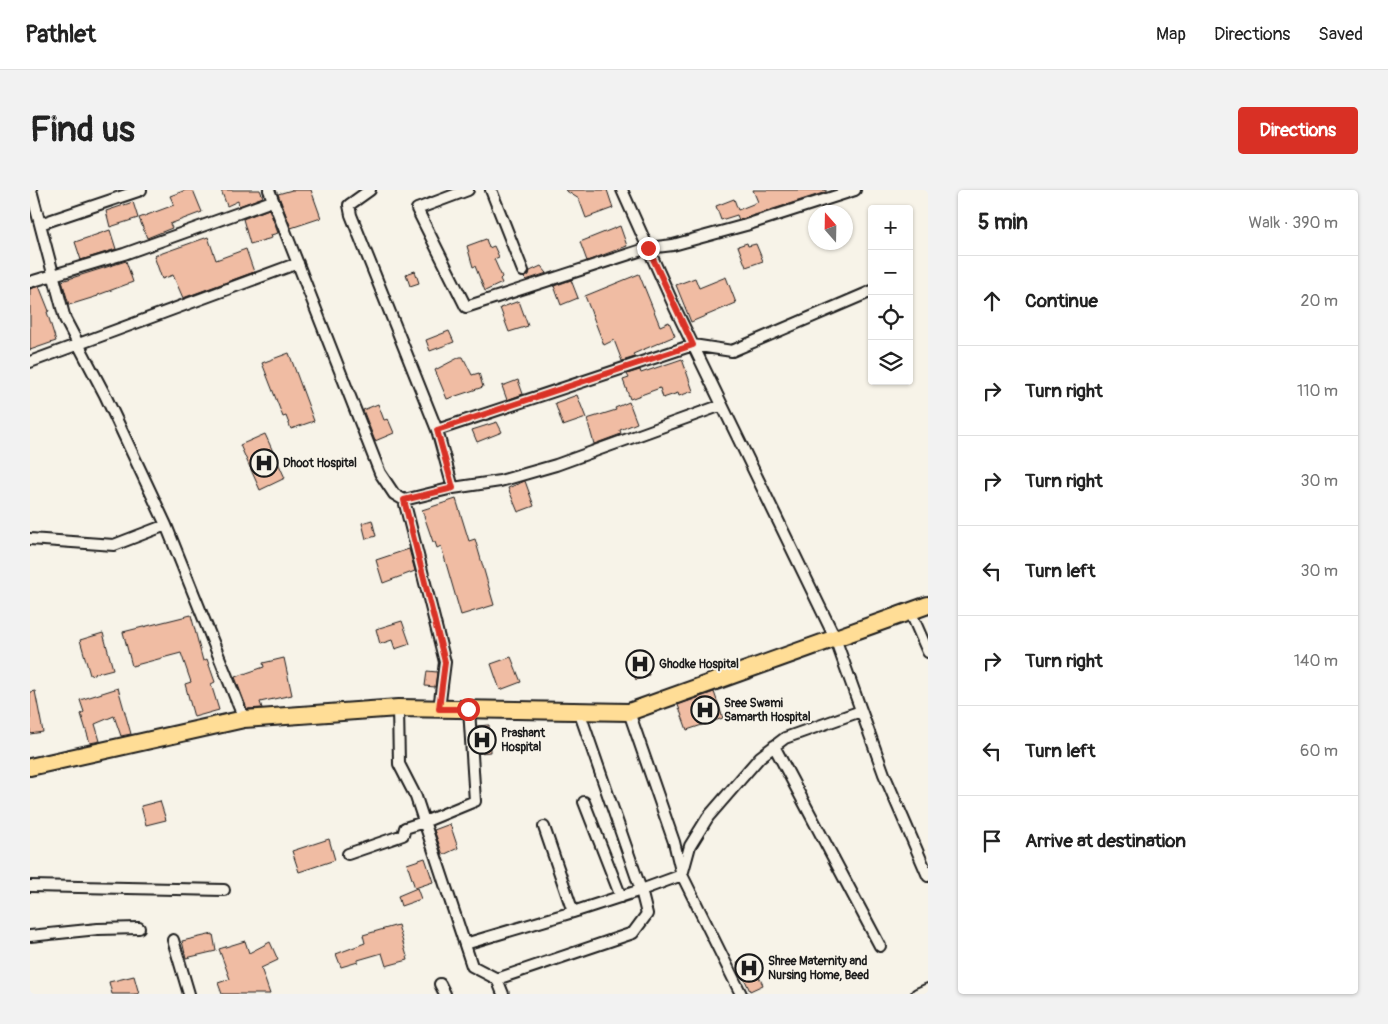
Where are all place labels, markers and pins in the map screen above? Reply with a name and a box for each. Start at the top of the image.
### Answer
hospital icon: Dhoot Hospital [249,448,279,478]
place label: Dhoot Hospital [283,456,357,471]
hospital icon: Ghodke Hospital [625,649,655,679]
place label: Ghodke Hospital [659,657,739,672]
hospital icon: Sree Swami Samarth Hospital [690,695,720,725]
place label: Sree Swami Samarth Hospital [724,696,811,725]
hospital icon: Prashant Hospital [467,725,497,755]
place label: Prashant Hospital [501,726,546,755]
hospital icon: Shree Maternity and Nursing Home, Beed [734,953,764,983]
place label: Shree Maternity and Nursing Home, Beed [768,954,869,983]

